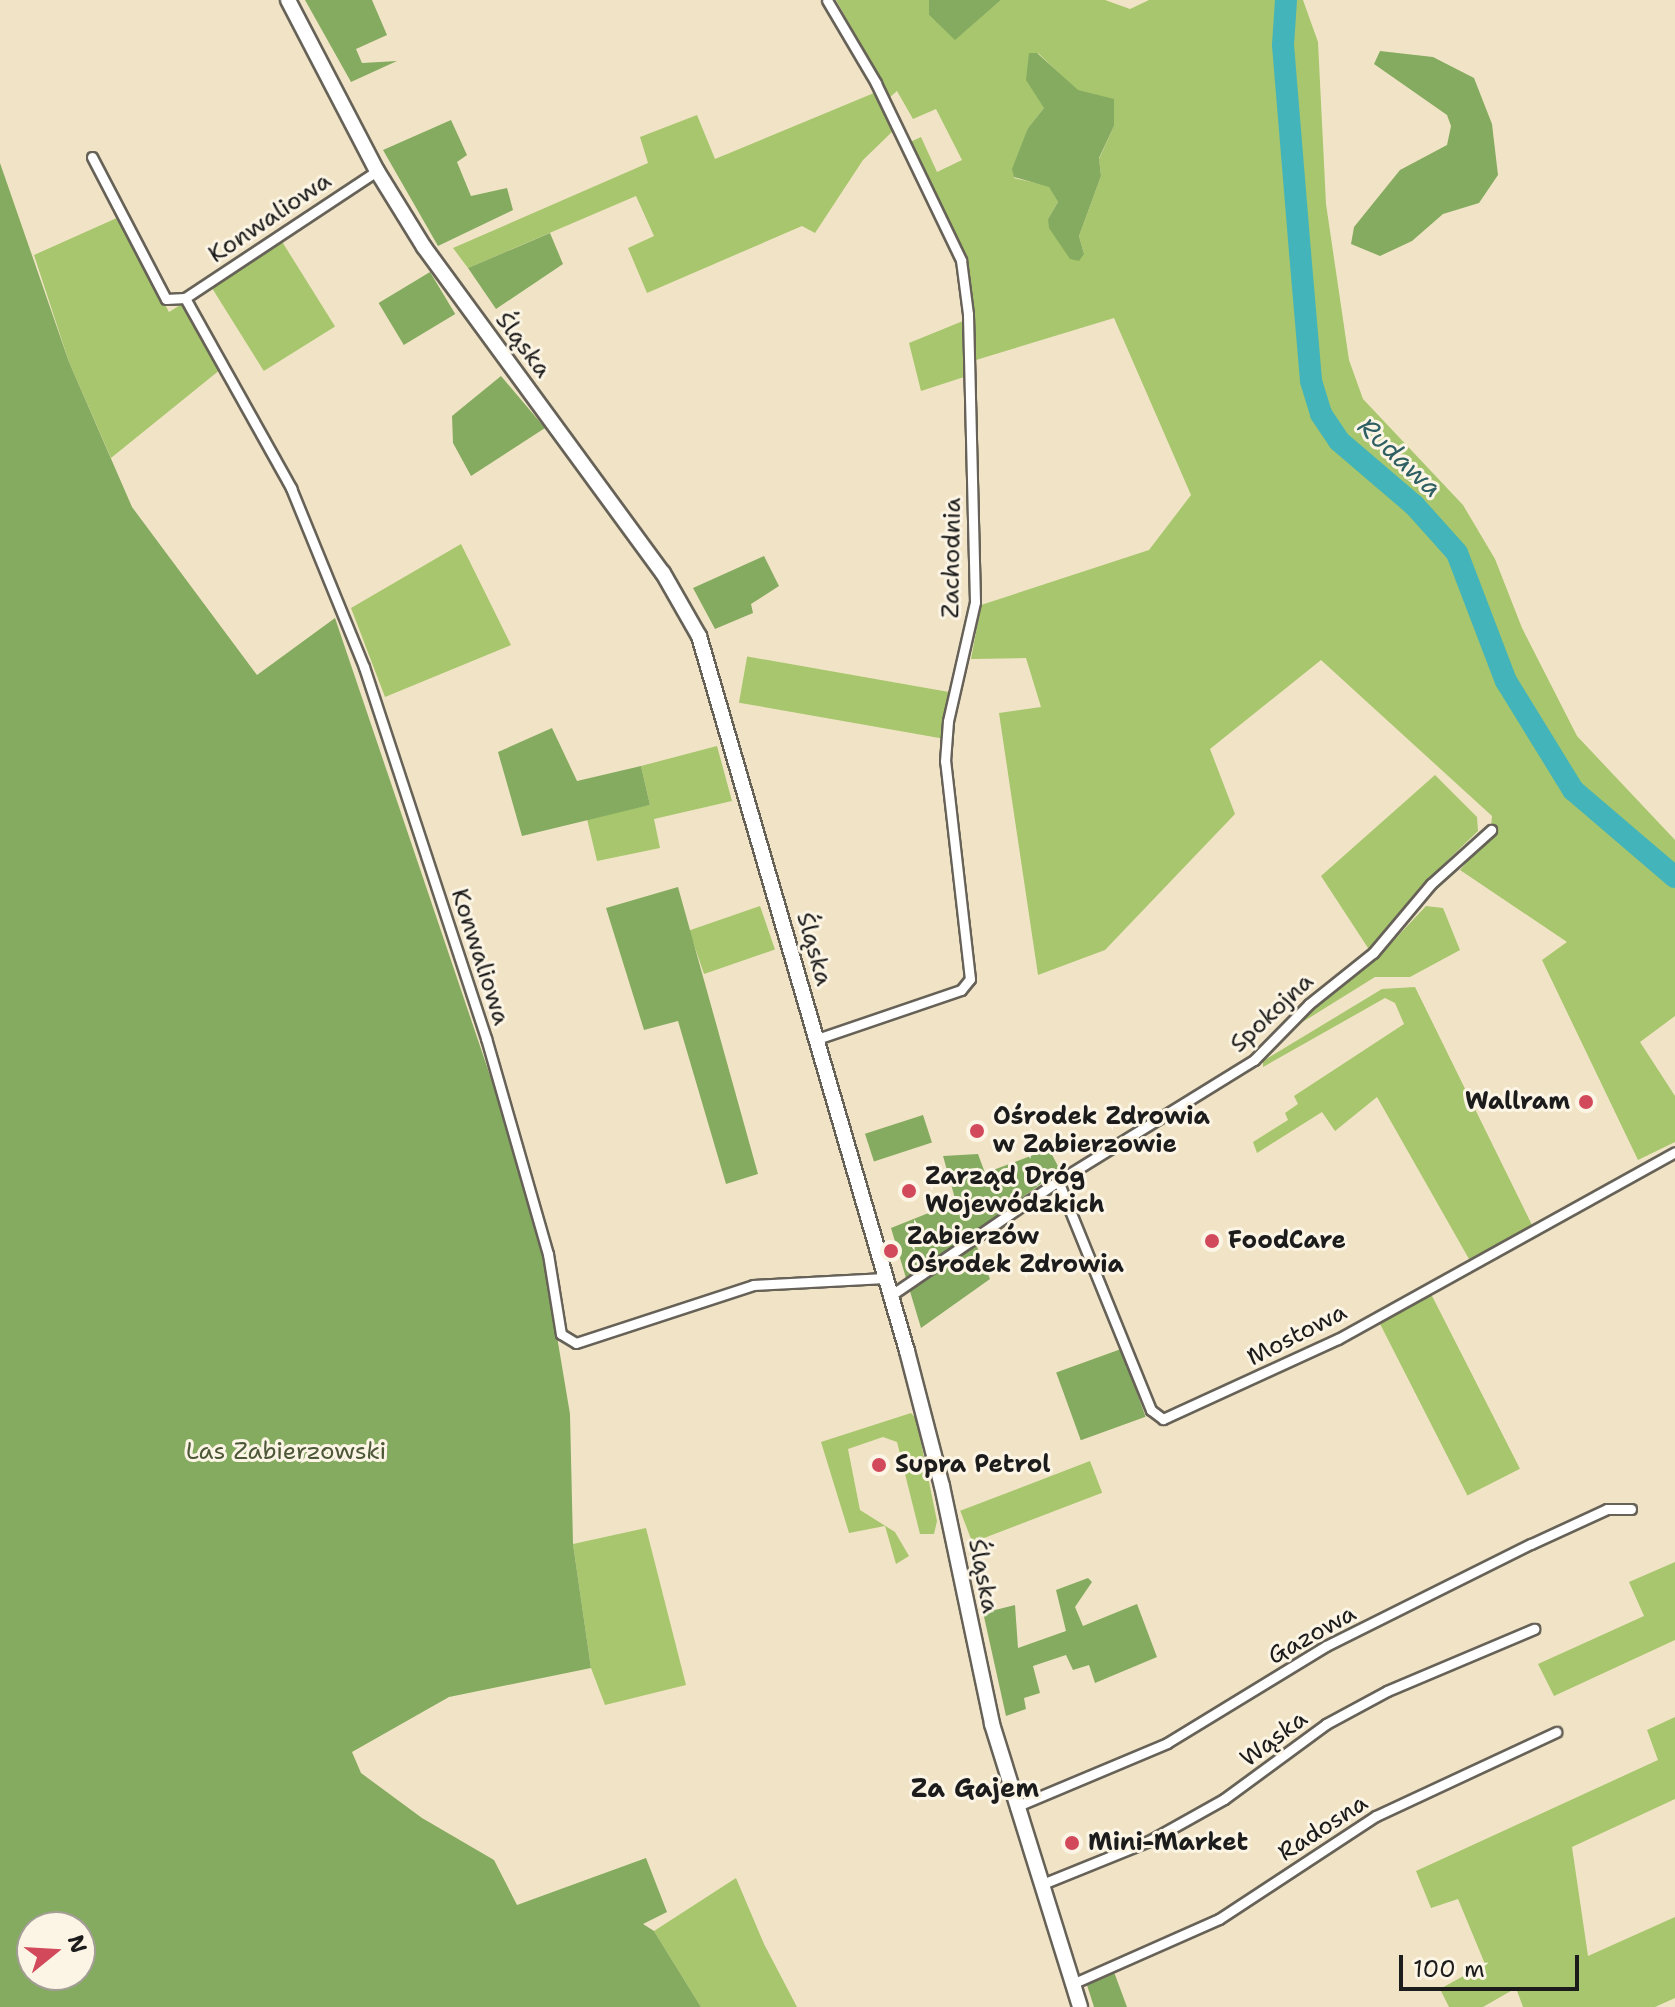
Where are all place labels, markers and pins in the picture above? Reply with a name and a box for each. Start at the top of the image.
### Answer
place label: Wallram [1465,1088,1570,1116]
marker: Wallram [1577,1093,1595,1111]
place label: Ośrodek Zdrowia w Zabierzowie [993,1103,1210,1159]
marker: Ośrodek Zdrowia w Zabierzowie [968,1122,986,1140]
place label: Zarząd Dróg Wojewódzkich [925,1163,1105,1219]
marker: Zarząd Dróg Wojewódzkich [900,1182,918,1200]
place label: Zabierzów Ośrodek Zdrowia [907,1223,1124,1279]
place label: FoodCare [1228,1227,1346,1255]
marker: FoodCare [1203,1232,1221,1250]
marker: Zabierzów Ośrodek Zdrowia [882,1242,900,1260]
place label: Supra Petrol [895,1451,1051,1479]
marker: Supra Petrol [870,1456,888,1474]
place label: Mini-Market [1088,1829,1248,1857]
marker: Mini-Market [1063,1834,1081,1852]

